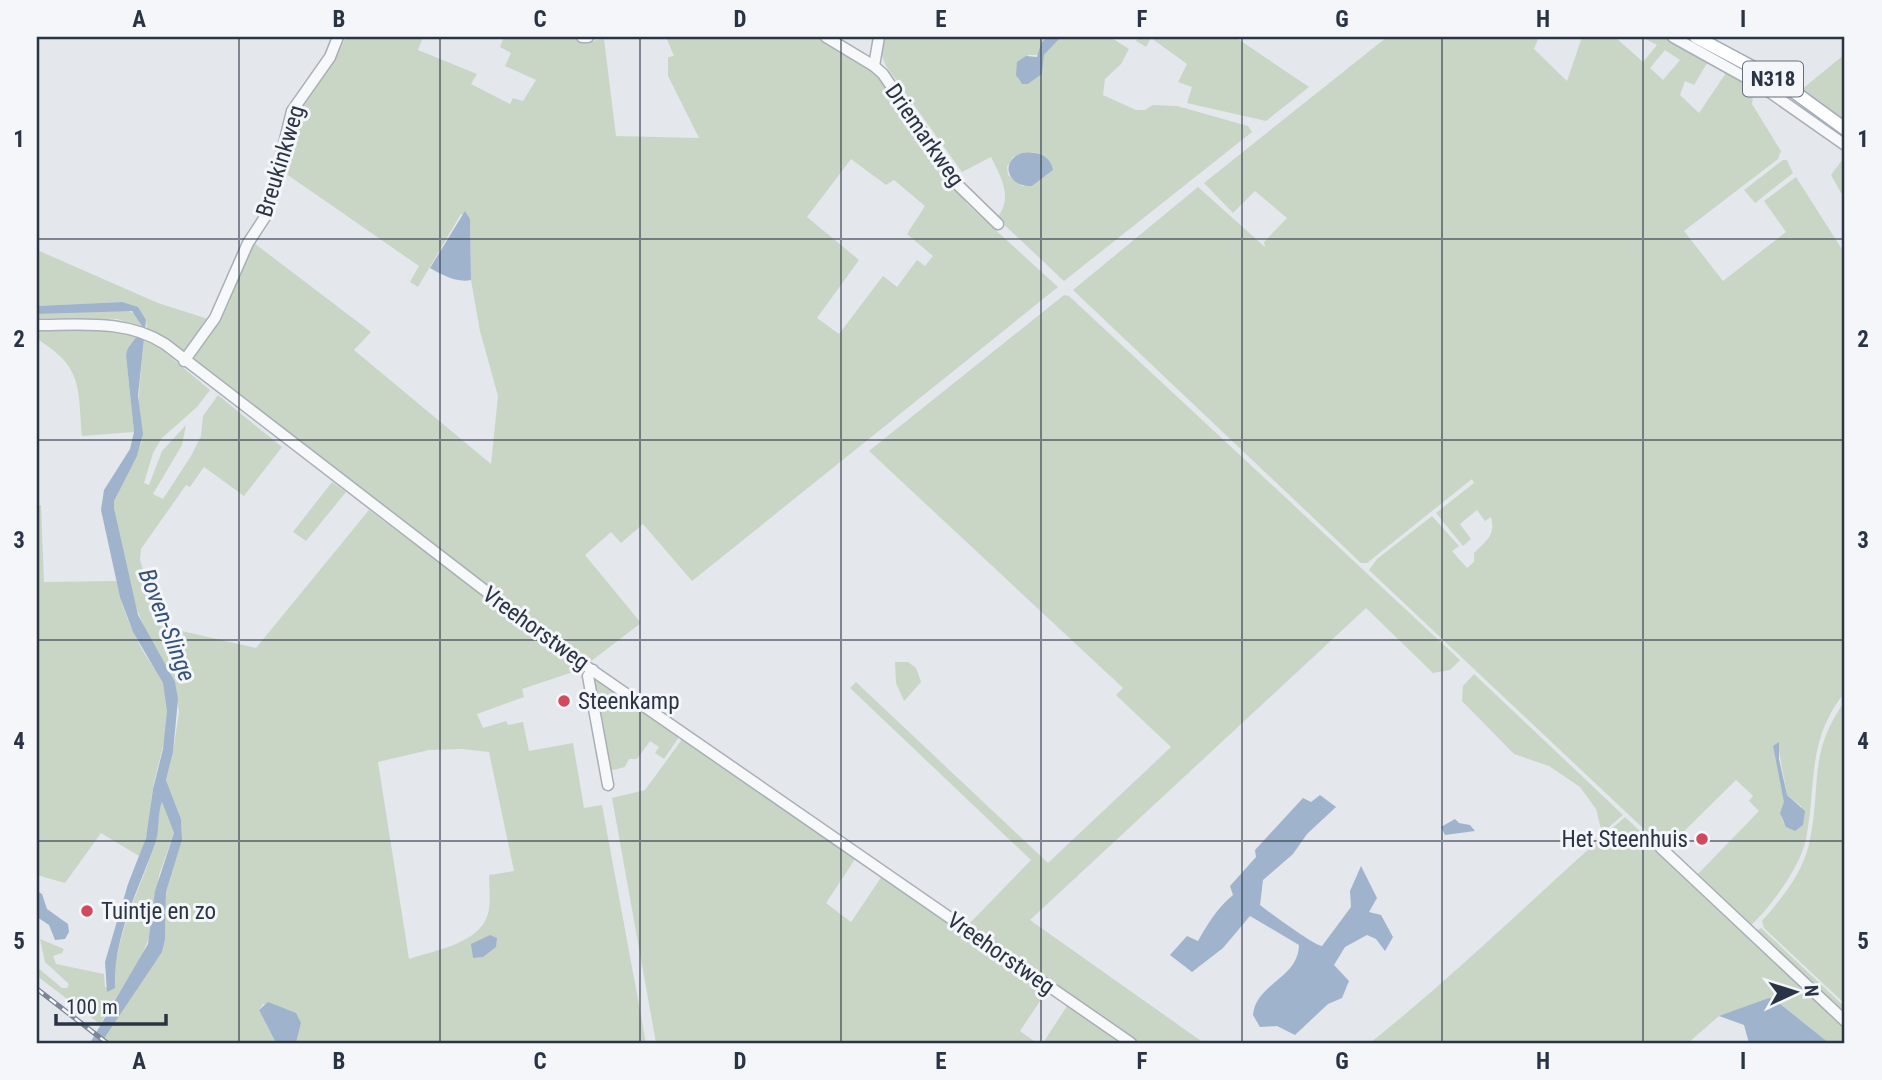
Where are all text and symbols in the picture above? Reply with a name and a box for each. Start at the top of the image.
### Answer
text: A [132,6,146,33]
text: B [333,6,345,33]
text: C [533,6,547,33]
text: D [734,6,747,33]
text: E [935,6,947,33]
text: F [1137,6,1148,33]
text: G [1335,6,1349,33]
text: H [1536,6,1550,33]
text: I [1740,6,1746,33]
road number: N318 [1743,62,1803,96]
street label: Driemarkweg [879,79,970,192]
street label: Breukinkweg [251,102,310,220]
text: 1 [13,126,25,153]
text: 1 [1857,126,1869,153]
text: 2 [13,326,25,353]
text: 2 [1857,326,1869,353]
text: 3 [13,527,25,554]
text: 3 [1857,527,1869,554]
water label: Boven-Slinge [133,565,201,685]
street label: Vreehorstweg [477,581,594,676]
place label: Steenkamp [578,688,679,715]
marker: Steenkamp [556,693,572,709]
text: 4 [13,728,25,755]
text: 4 [1857,728,1869,755]
place label: Het Steenhuis [1561,826,1688,853]
marker: Het Steenhuis [1694,831,1710,847]
place label: Tuintje en zo [101,898,216,925]
marker: Tuintje en zo [79,903,95,919]
street label: Vreehorstweg [942,907,1060,1000]
text: 5 [13,928,25,955]
text: 5 [1857,928,1869,955]
north arrow [1759,958,1829,1028]
scale bar [56,982,166,1026]
text: N [1800,984,1823,997]
text: 100 m [66,995,118,1019]
text: A [132,1048,146,1075]
text: B [333,1048,345,1075]
text: C [533,1048,547,1075]
text: D [734,1048,747,1075]
text: E [935,1048,947,1075]
text: F [1137,1048,1148,1075]
text: G [1335,1048,1349,1075]
text: H [1536,1048,1550,1075]
text: I [1740,1048,1746,1075]

